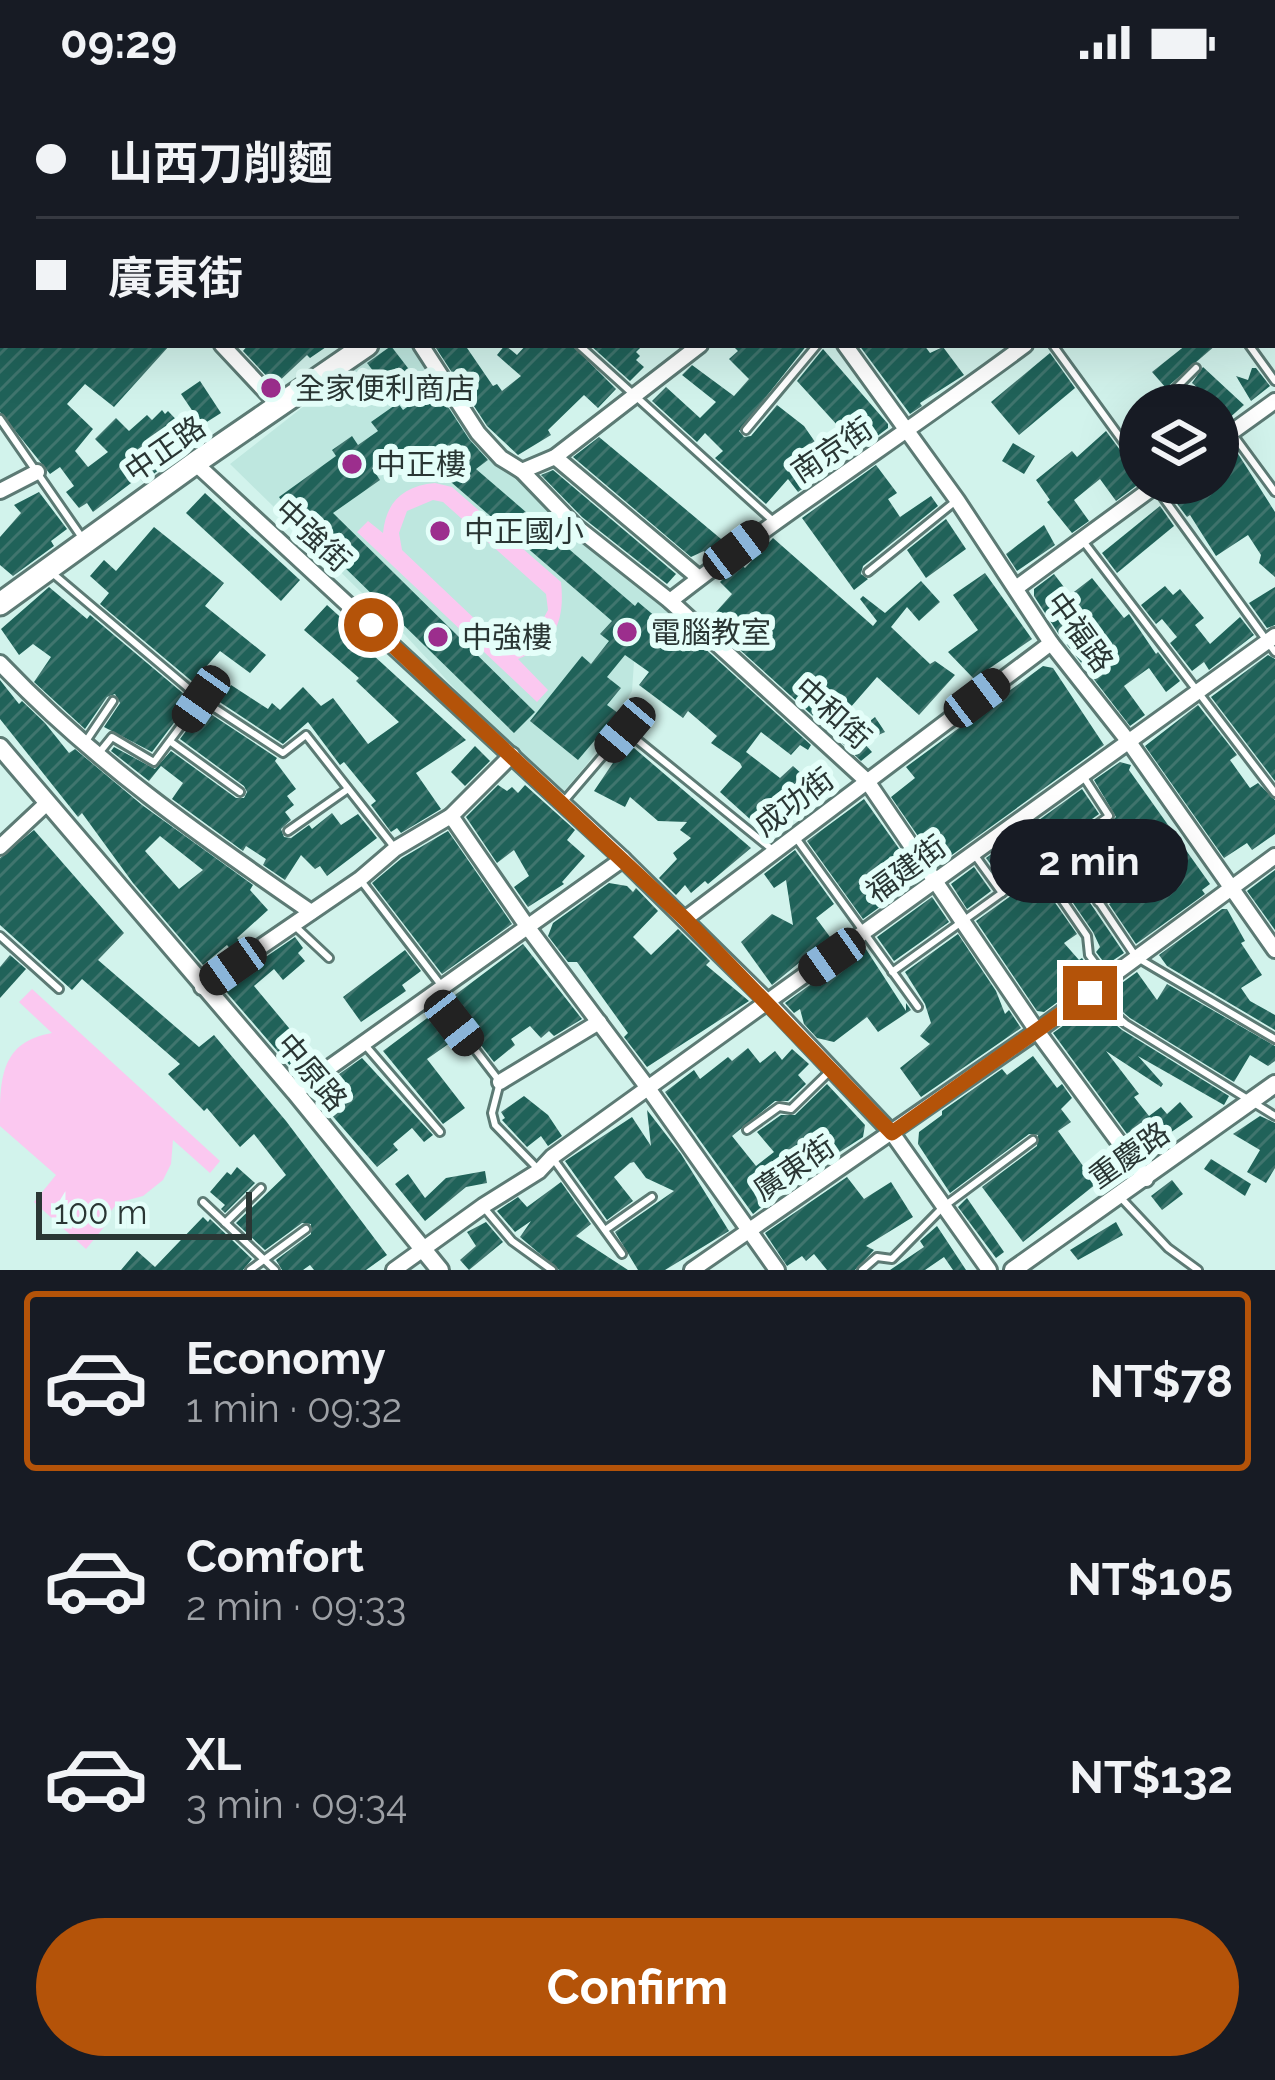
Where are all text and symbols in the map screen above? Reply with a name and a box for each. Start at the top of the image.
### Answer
text: 09:29 [60,16,177,69]
text: 山西刀削麵 [108,137,333,190]
text: 廣東街 [108,252,243,305]
place label: 全家便利商店 [295,371,475,406]
marker: 全家便利商店 [258,375,284,401]
map controls [1119,384,1239,504]
button: layers [1119,384,1239,504]
street label: 中正路 [118,409,212,489]
street label: 南京街 [785,410,879,490]
place label: 中正樓 [376,447,466,482]
marker: 中正樓 [339,451,365,477]
street label: 中強街 [268,492,358,578]
place label: 中正國小 [464,514,584,549]
car [696,514,776,586]
marker: 中正國小 [427,518,453,544]
street label: 中福路 [1039,585,1121,679]
route start [344,598,398,652]
place label: 電腦教室 [651,615,771,650]
marker: 電腦教室 [614,619,640,645]
place label: 中強樓 [462,620,552,655]
marker: 中強樓 [425,624,451,650]
car [166,659,236,739]
car [937,662,1017,734]
street label: 中和街 [788,670,878,756]
car [588,691,662,769]
street label: 成功街 [748,761,840,843]
callout: 2 min [991,819,1189,903]
street label: 福建街 [859,828,953,910]
text: 2 min [1038,838,1140,884]
car [792,922,872,992]
car [193,931,273,1001]
route end [1063,966,1117,1020]
car [418,984,490,1062]
street label: 中原路 [270,1026,354,1118]
street label: 重慶路 [1082,1115,1176,1195]
street label: 廣東街 [747,1128,841,1208]
scale bar [36,1186,252,1239]
text: 100 m [54,1193,147,1232]
icon: car [42,1327,150,1435]
text: Economy [186,1332,386,1385]
text: NT$78 [1090,1355,1233,1408]
text: 1 min · 09:32 [186,1385,402,1431]
icon: car [42,1525,150,1633]
text: Comfort [186,1530,364,1583]
text: NT$105 [1067,1553,1233,1606]
text: 2 min · 09:33 [186,1583,406,1629]
icon: car [42,1723,150,1831]
text: XL [186,1728,241,1781]
text: NT$132 [1070,1751,1233,1804]
text: 3 min · 09:34 [186,1781,407,1827]
button: Confirm [36,1918,1239,2056]

